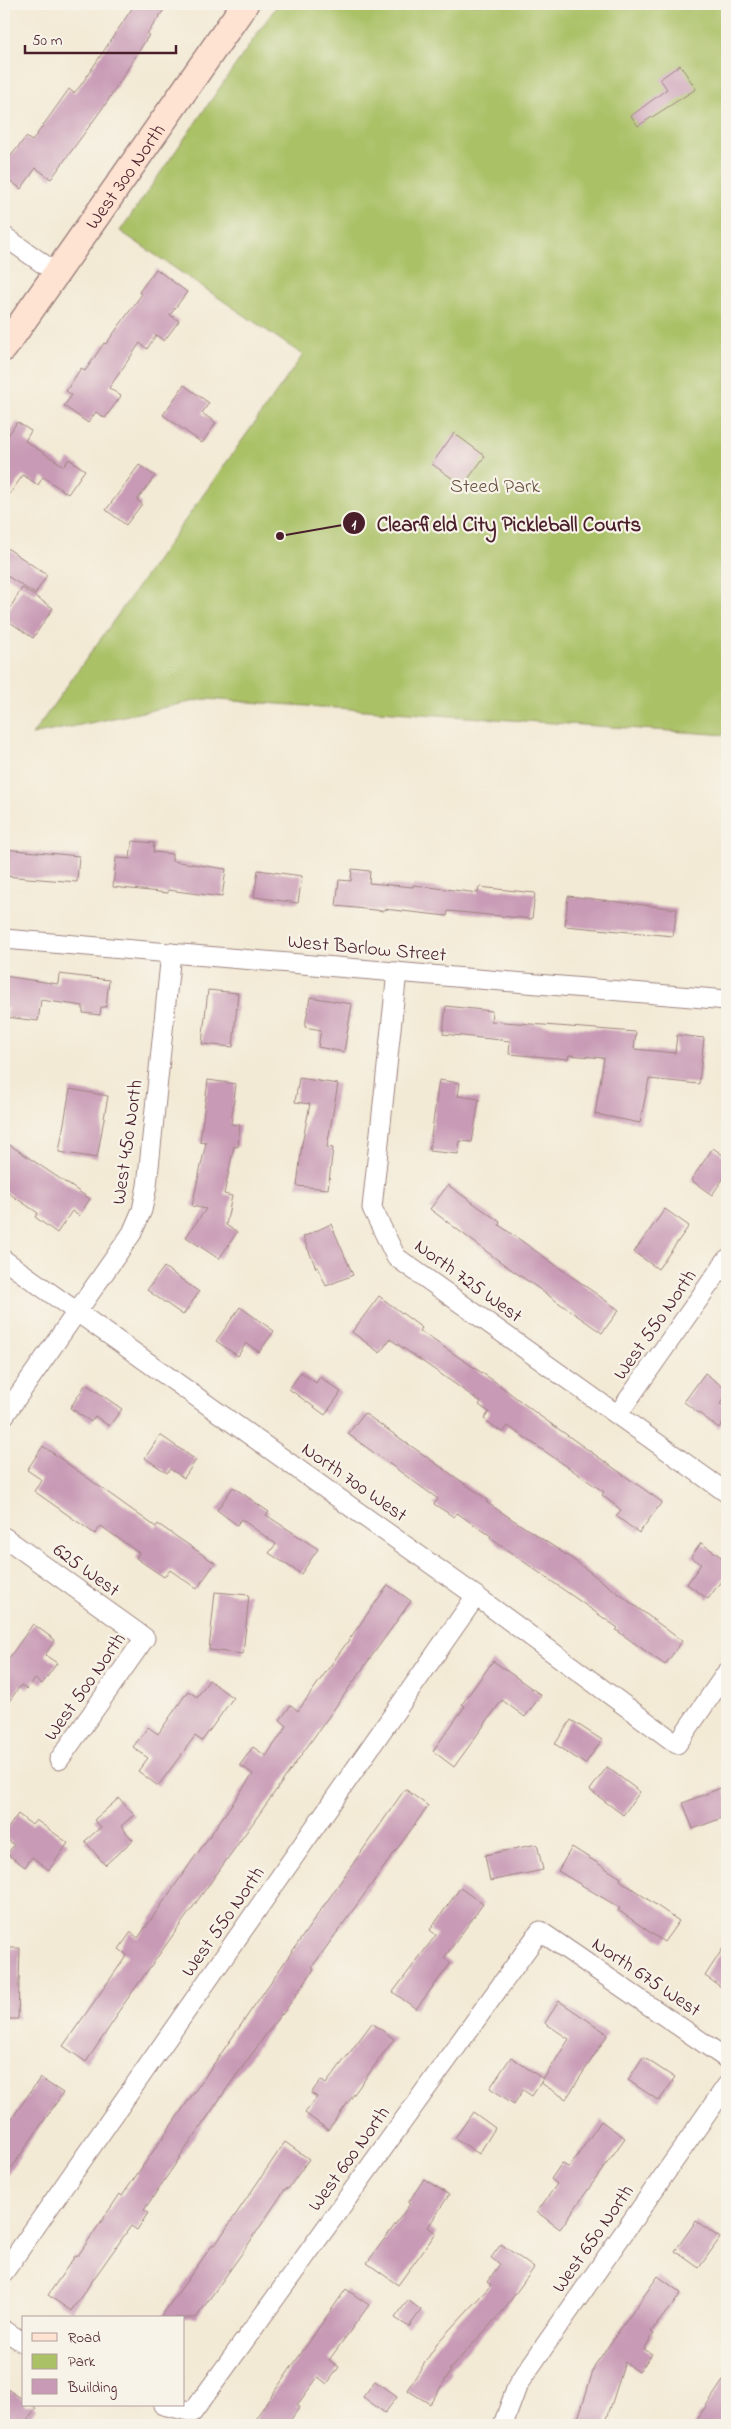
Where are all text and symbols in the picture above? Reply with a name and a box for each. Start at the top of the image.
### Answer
scale bar [25,22,176,54]
text: 50 m [32,30,63,52]
street label: West 300 North [79,119,174,236]
park label: Steed Park [450,473,540,502]
callout: Clearfield City Pickleball Courts [342,505,651,541]
text: Clearfield City Pickleball Courts [377,511,642,543]
text: 1 [352,514,357,536]
street label: West Barlow Street [286,928,448,971]
street label: West 450 North [105,1078,152,1207]
street label: North 725 West [408,1233,528,1331]
street label: West 550 North [607,1264,705,1387]
street label: North 700 West [295,1436,413,1530]
street label: 625 West [46,1537,125,1605]
street label: West 500 North [38,1627,134,1748]
street label: West 550 North [175,1861,273,1984]
street label: North 675 West [585,1931,706,2026]
street label: West 600 North [302,2101,398,2218]
street label: West 650 North [546,2179,642,2300]
legend [22,2316,185,2406]
text: Road [68,2327,101,2349]
text: Park [68,2351,96,2373]
text: Building [67,2377,117,2400]

